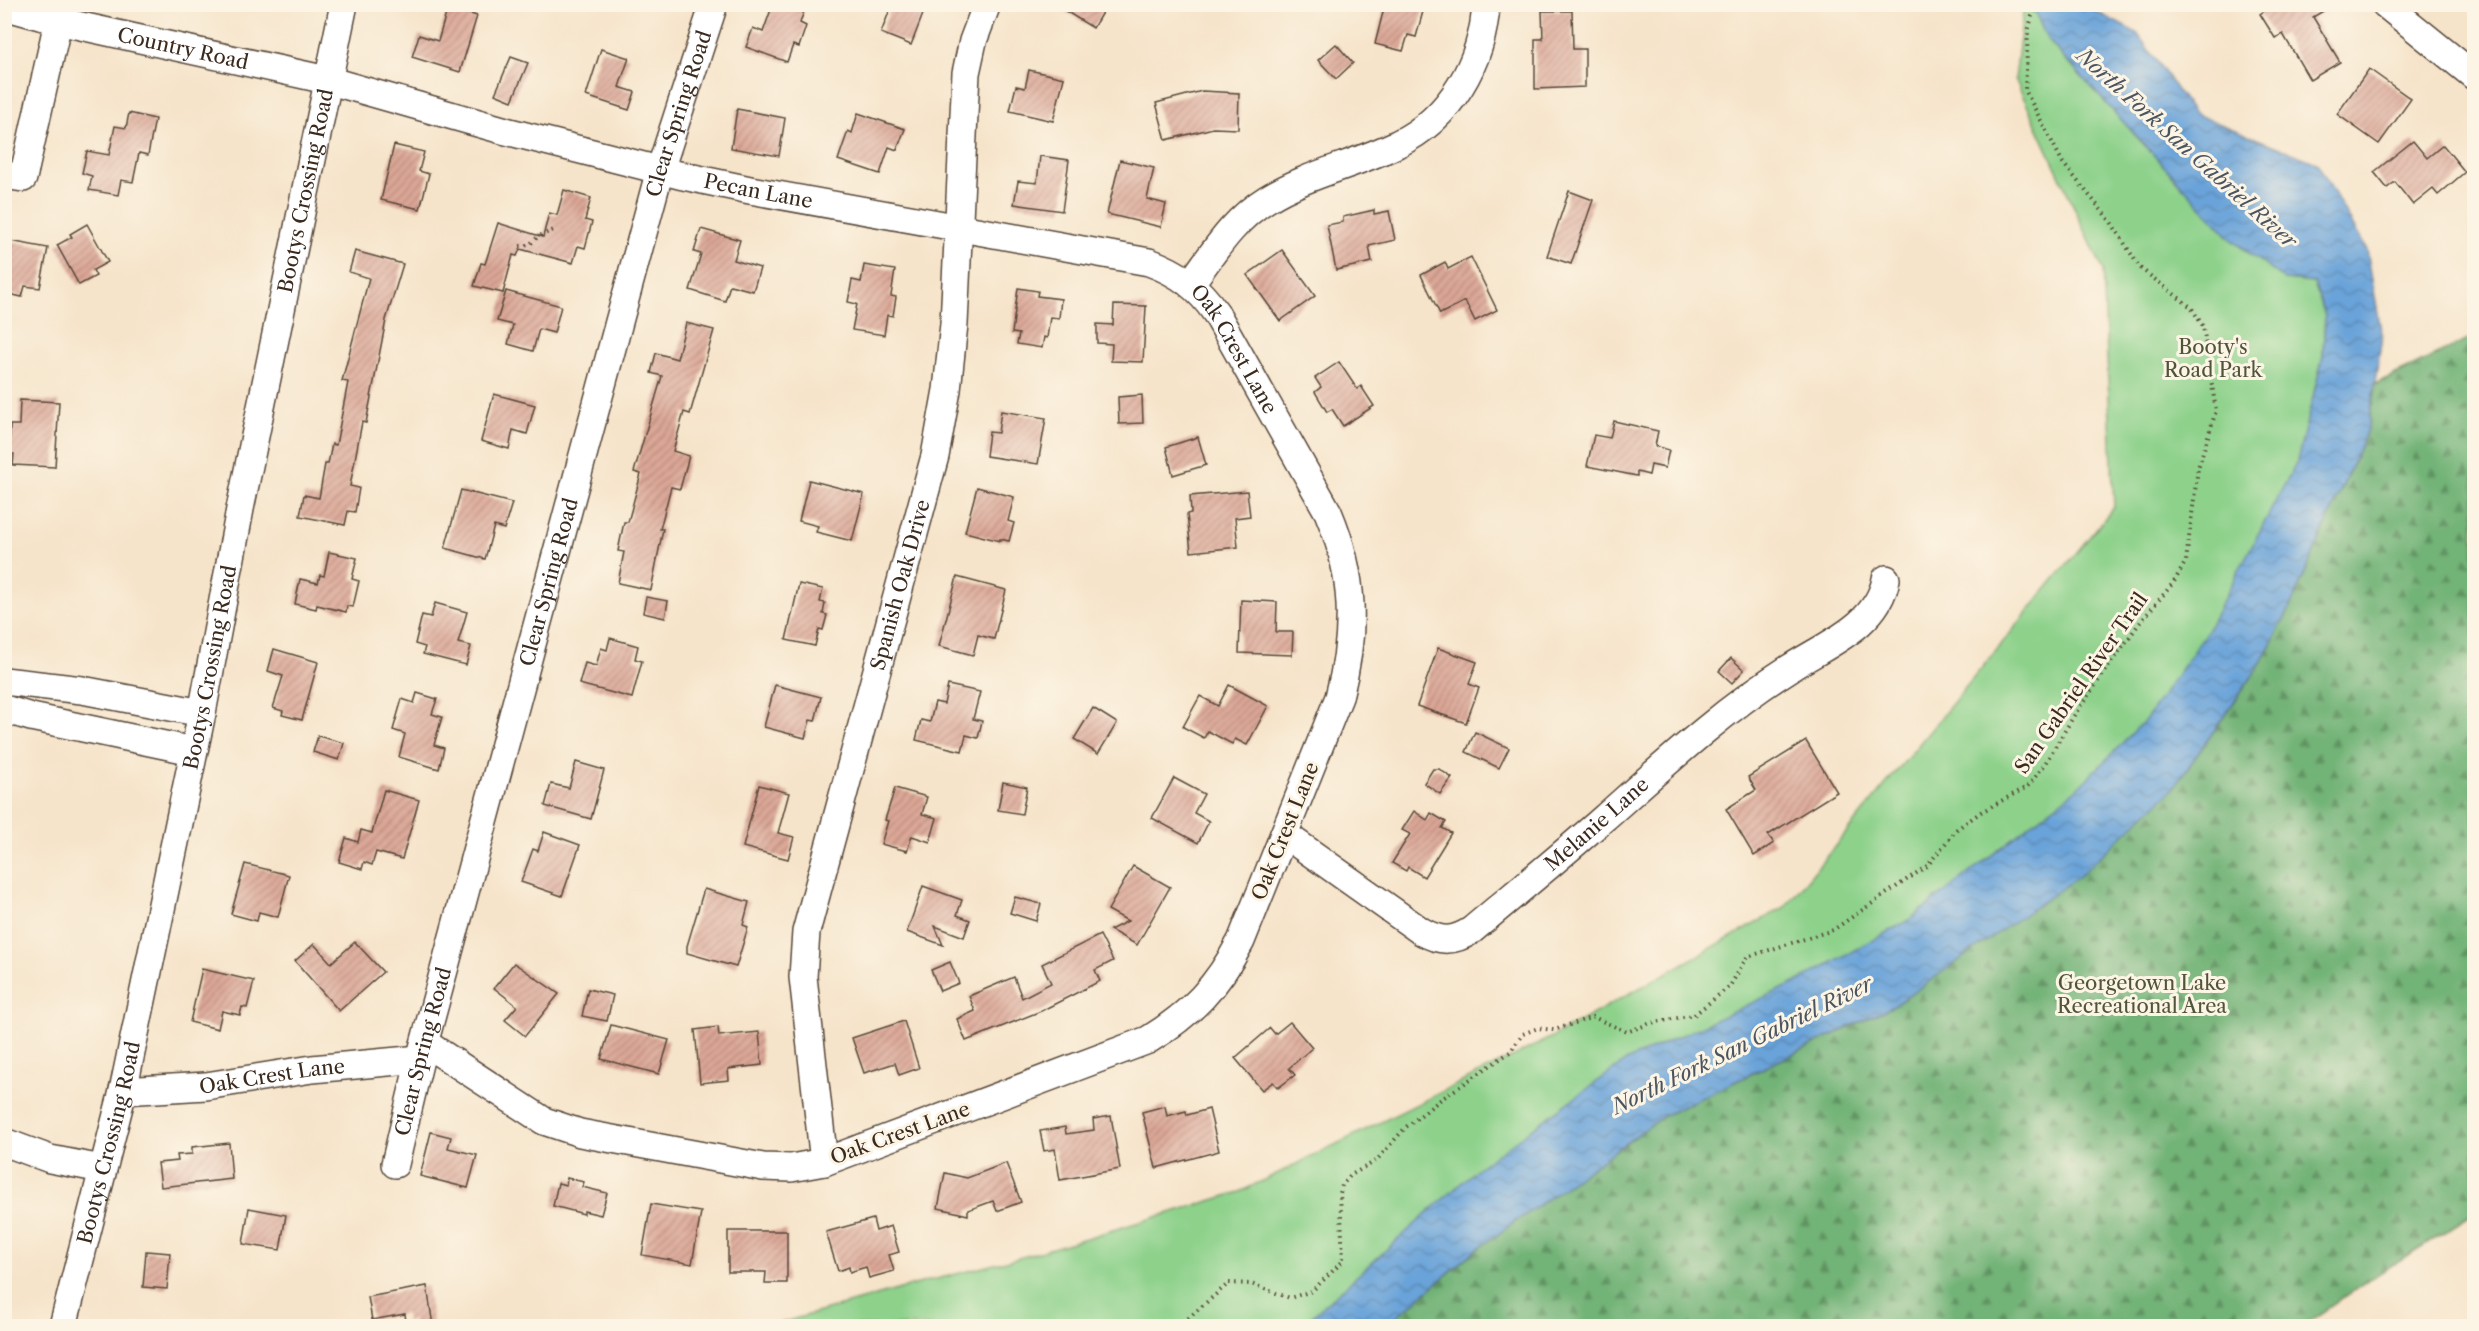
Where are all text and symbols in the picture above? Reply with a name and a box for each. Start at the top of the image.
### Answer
street label: Country Road [115,22,251,74]
street label: Clear Spring Road [641,28,717,200]
water label: North Fork San Gabriel River [2070,41,2303,254]
street label: Bootys Crossing Road [273,87,338,295]
street label: Pecan Lane [702,169,815,213]
street label: Oak Crest Lane [1186,279,1282,418]
park label: Booty's Road Park [2164,335,2264,382]
street label: Clear Spring Road [515,495,583,669]
street label: Spanish Oak Drive [866,497,935,673]
street label: Bootys Crossing Road [178,563,241,772]
street label: San Gabriel River Trail [2009,588,2153,778]
street label: Oak Crest Lane [1246,758,1324,904]
street label: Melanie Lane [1540,772,1654,876]
street label: Clear Spring Road [390,964,456,1138]
water label: North Fork San Gabriel River [1606,970,1878,1120]
park label: Georgetown Lake Recreational Area [2057,971,2227,1018]
street label: Bootys Crossing Road [72,1039,145,1246]
street label: Oak Crest Lane [198,1054,346,1099]
street label: Oak Crest Lane [827,1097,973,1169]

